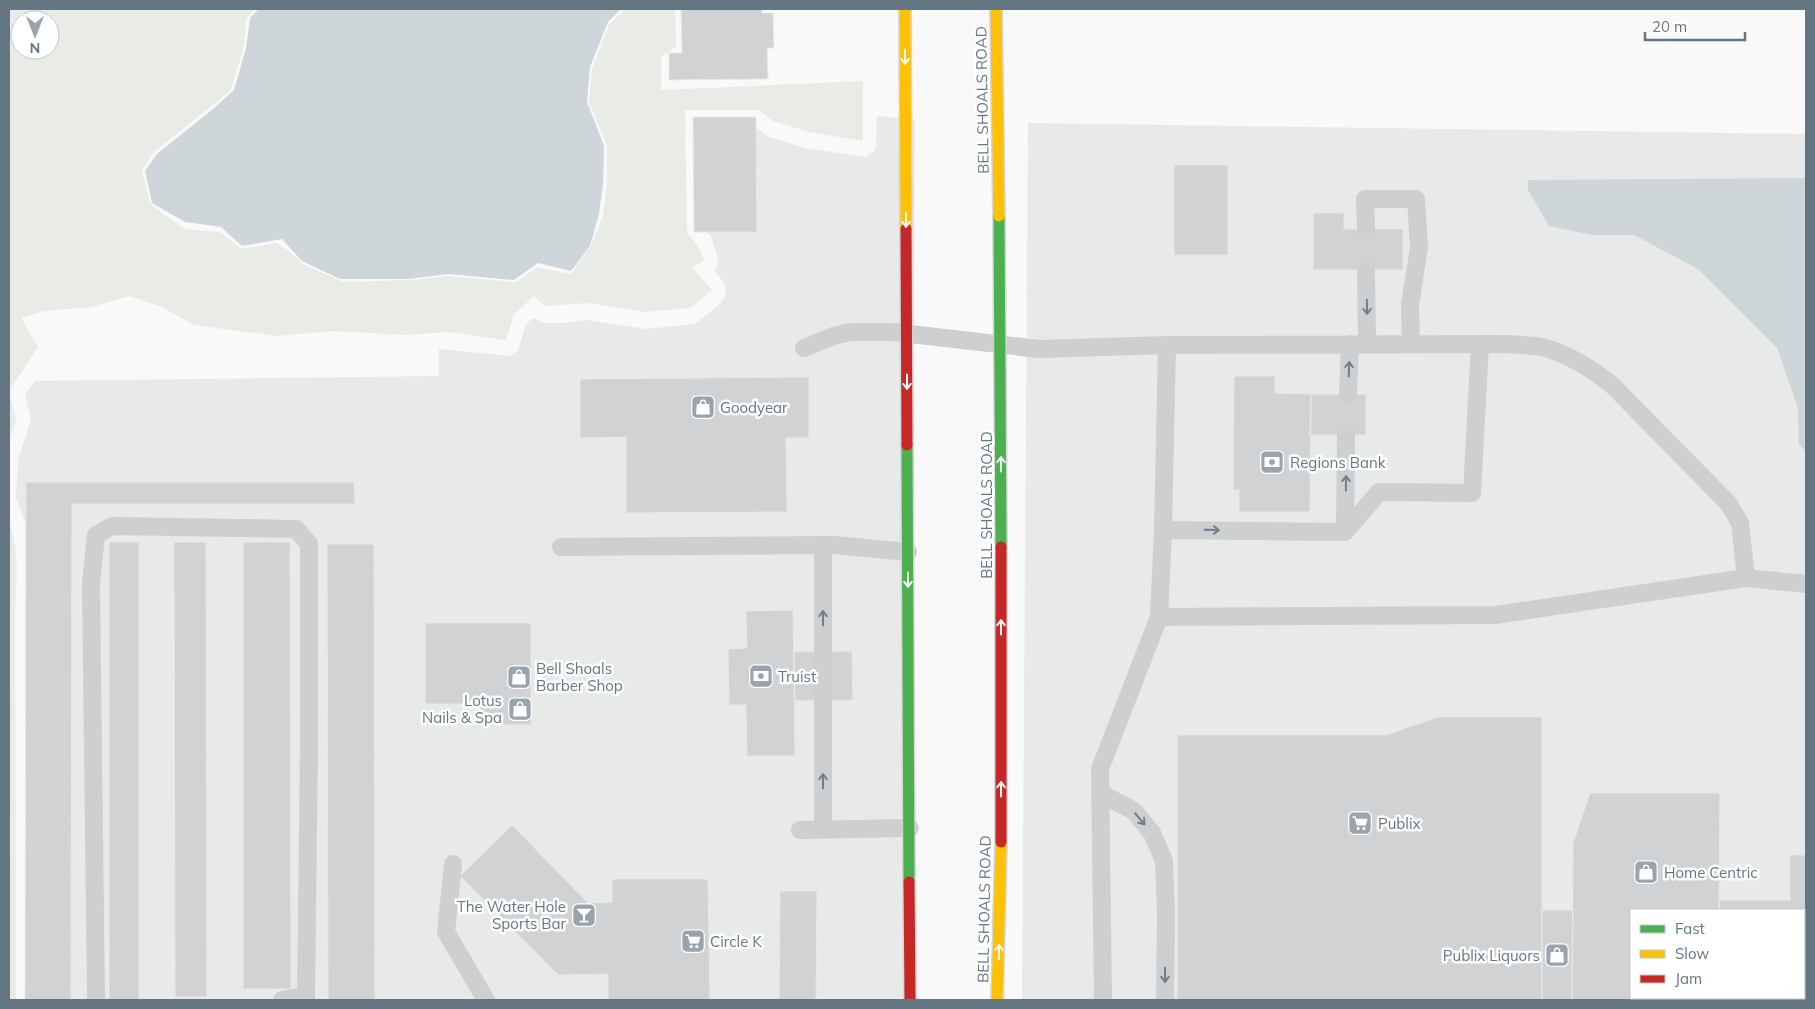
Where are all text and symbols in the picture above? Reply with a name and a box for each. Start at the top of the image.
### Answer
north arrow [10,10,60,60]
scale bar [1645,10,1745,42]
text: 20 m [1652,17,1687,36]
street label: BELL SHOALS ROAD [971,26,993,174]
text: N [30,39,40,57]
one-way arrow [900,49,910,65]
one-way arrow [901,212,911,228]
one-way arrow [1362,299,1372,315]
one-way arrow [1344,361,1353,377]
one-way arrow [902,374,912,390]
shop icon: Goodyear [690,394,716,420]
place label: Goodyear [720,398,788,417]
street label: BELL SHOALS ROAD [977,431,996,579]
bank icon: Regions Bank [1259,449,1285,475]
place label: Regions Bank [1290,453,1386,472]
one-way arrow [996,456,1006,472]
one-way arrow [1341,476,1351,492]
one-way arrow [1204,525,1220,535]
one-way arrow [903,572,913,588]
one-way arrow [818,611,828,627]
one-way arrow [996,619,1006,635]
place label: Bell Shoals Barber Shop [536,659,623,695]
bank icon: Truist [748,663,774,689]
shop icon: Bell Shoals Barber Shop [506,664,532,690]
place label: Truist [778,667,816,686]
place label: Lotus Nails & Spa [422,691,502,727]
shop icon: Lotus Nails & Spa [507,696,533,722]
one-way arrow [818,773,828,790]
one-way arrow [996,781,1006,798]
supermarket icon: Publix [1347,810,1373,836]
one-way arrow [1135,813,1146,826]
place label: Publix [1378,814,1421,833]
street label: BELL SHOALS ROAD [973,835,995,983]
shop icon: Home Centric [1633,859,1659,885]
place label: Home Centric [1664,863,1758,882]
place label: The Water Hole Sports Bar [457,897,567,933]
bar icon: The Water Hole Sports Bar [571,902,597,928]
legend [1630,909,1805,999]
text: Fast [1675,919,1705,938]
supermarket icon: Circle K [680,928,706,954]
place label: Circle K [710,932,762,951]
shop icon: Publix Liquors [1544,942,1570,968]
one-way arrow [994,944,1003,960]
text: Slow [1675,944,1709,963]
place label: Publix Liquors [1443,946,1540,965]
one-way arrow [1160,966,1170,983]
text: Jam [1675,969,1702,988]

